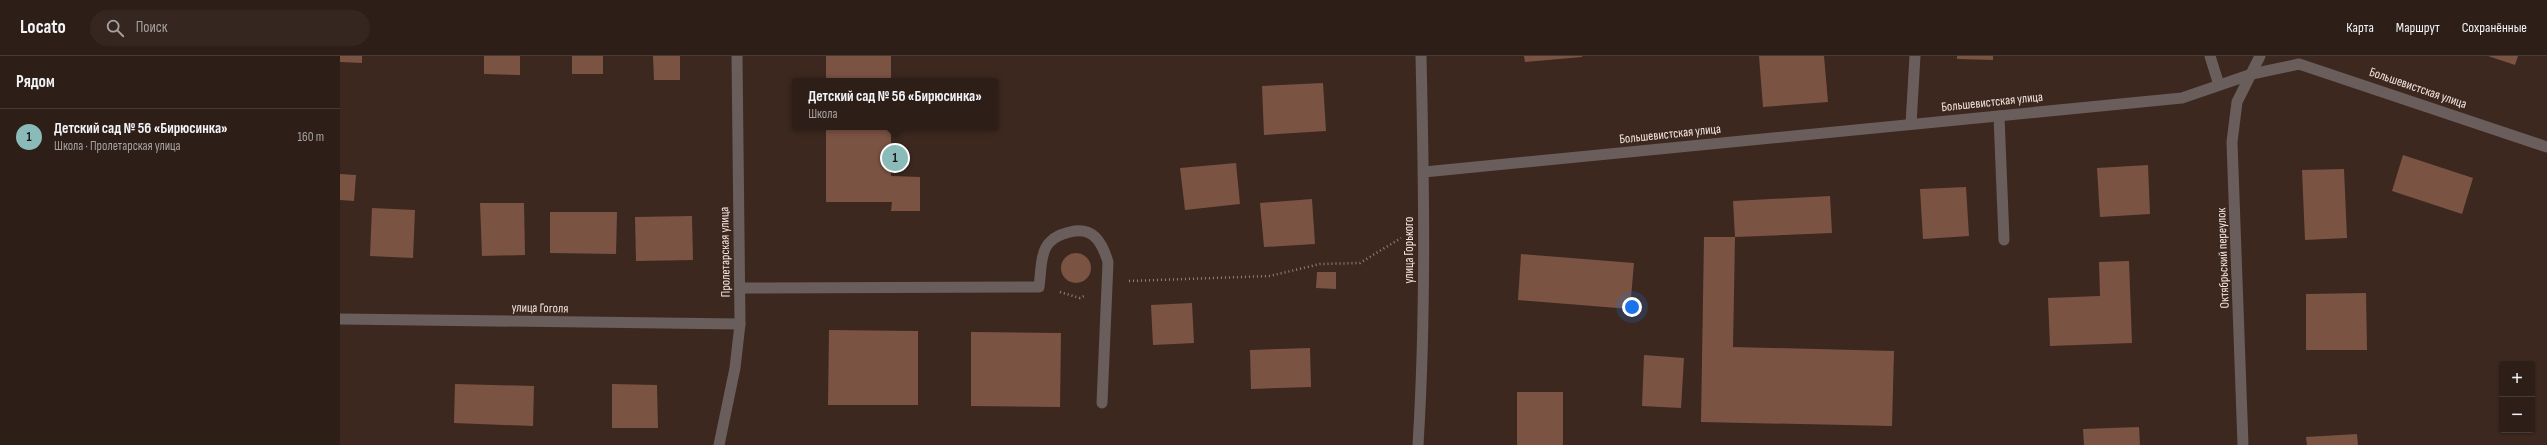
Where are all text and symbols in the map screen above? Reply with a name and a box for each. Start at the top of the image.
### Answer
search box [90,10,370,46]
text: Locato [20,16,66,39]
icon: search [104,17,126,39]
text: Поиск [136,18,167,37]
text: Карта [2346,19,2374,36]
text: Маршрут [2396,19,2440,36]
text: Сохранённые [2462,19,2527,36]
street label: Большевистская улица [2367,64,2469,112]
text: Рядом [16,72,55,92]
popup [792,78,998,130]
text: Детский сад № 56 «Бирюсинка» [808,87,982,106]
street label: Большевистская улица [1940,89,2044,115]
text: Школа [808,106,837,122]
text: Детский сад № 56 «Бирюсинка» [54,119,228,138]
street label: Большевистская улица [1618,121,1722,147]
text: 1 [26,129,32,145]
text: 160 m [298,129,324,145]
text: Школа · Пролетарская улица [54,138,181,154]
pin: 1 [882,143,908,173]
street label: Пролетарская улица [716,207,734,297]
street label: Октябрьский переулок [2213,207,2233,309]
street label: улица Горького [1401,217,1417,283]
your location [1622,297,1642,317]
street label: улица Гоголя [511,300,569,316]
map controls [2499,361,2535,433]
button: + [2499,361,2535,397]
button: − [2499,397,2535,433]

